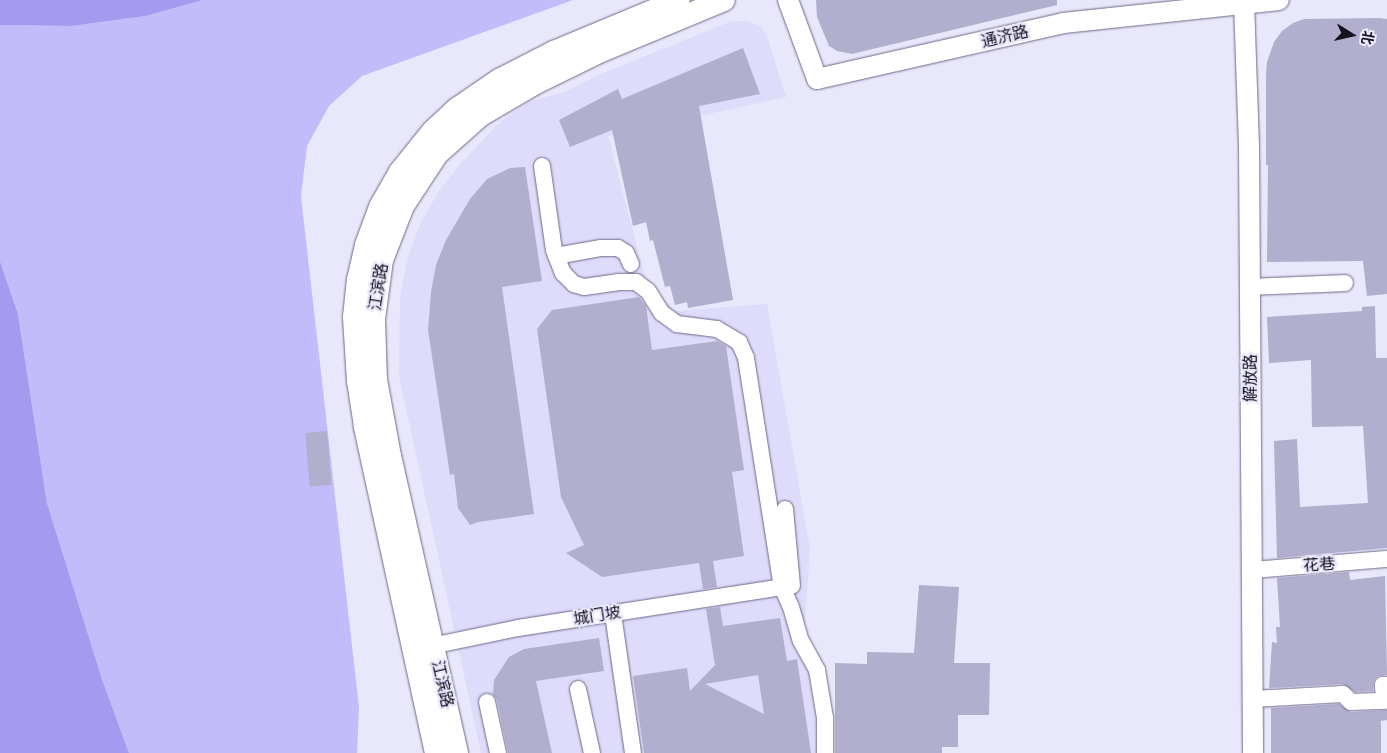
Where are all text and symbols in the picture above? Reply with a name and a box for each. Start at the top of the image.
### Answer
north arrow [1327,10,1377,60]
street label: 通济路 [979,22,1031,52]
text: 北 [1358,29,1377,46]
street label: 江滨路 [366,262,392,312]
street label: 解放路 [1241,354,1261,402]
street label: 花巷 [1302,554,1336,576]
street label: 城门坡 [572,603,622,629]
street label: 江滨路 [427,658,457,710]

